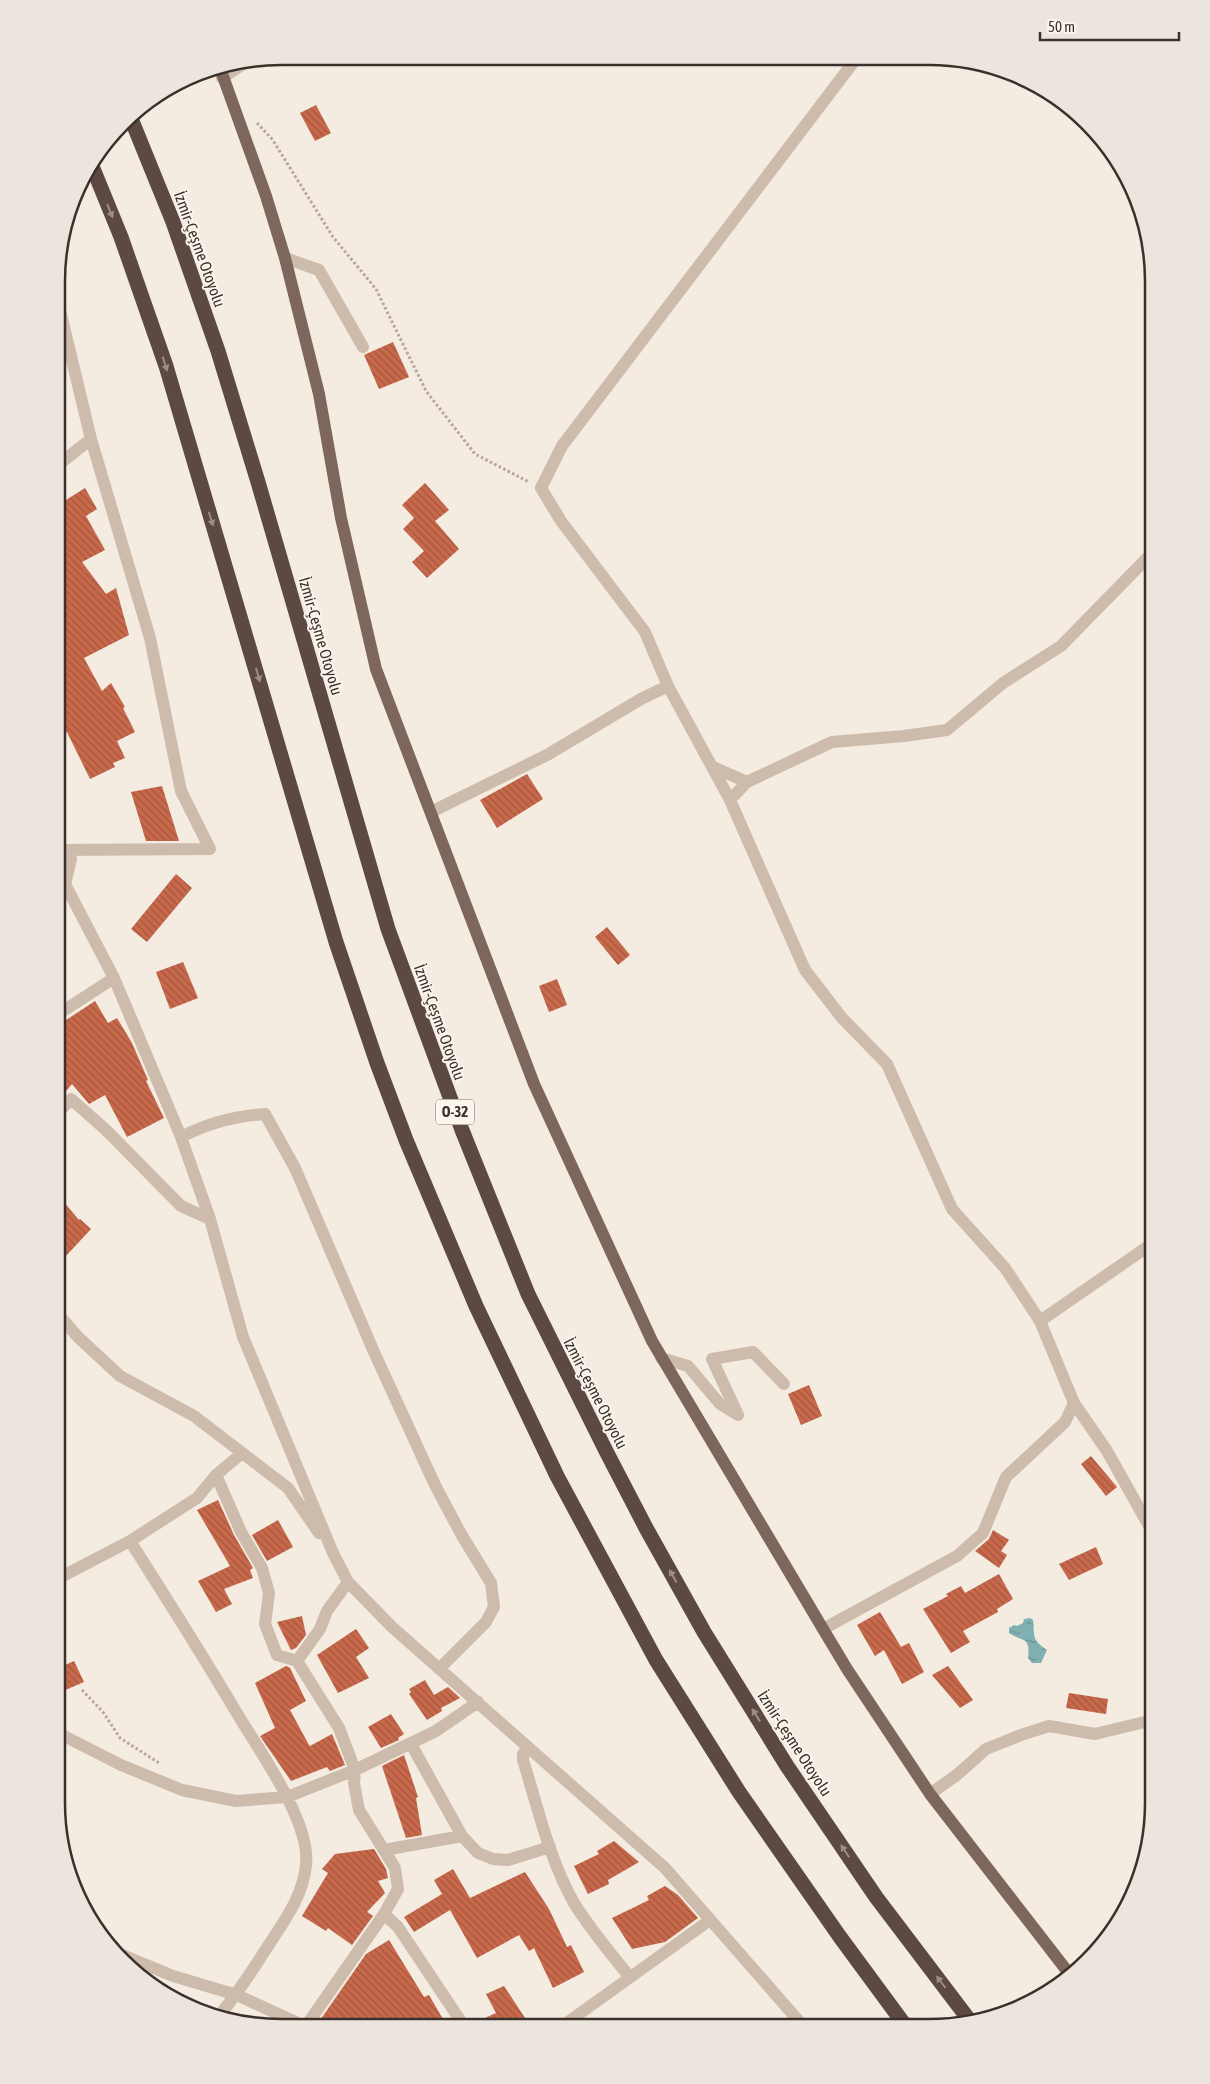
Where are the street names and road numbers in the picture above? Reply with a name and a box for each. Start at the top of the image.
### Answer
street label: İzmir-Çeşme Otoyolu [170,189,229,310]
street label: İzmir-Çeşme Otoyolu [295,575,346,697]
street label: İzmir-Çeşme Otoyolu [410,962,469,1083]
road number: O-32 [436,1100,474,1124]
street label: İzmir-Çeşme Otoyolu [559,1335,632,1452]
street label: İzmir-Çeşme Otoyolu [753,1687,836,1800]

